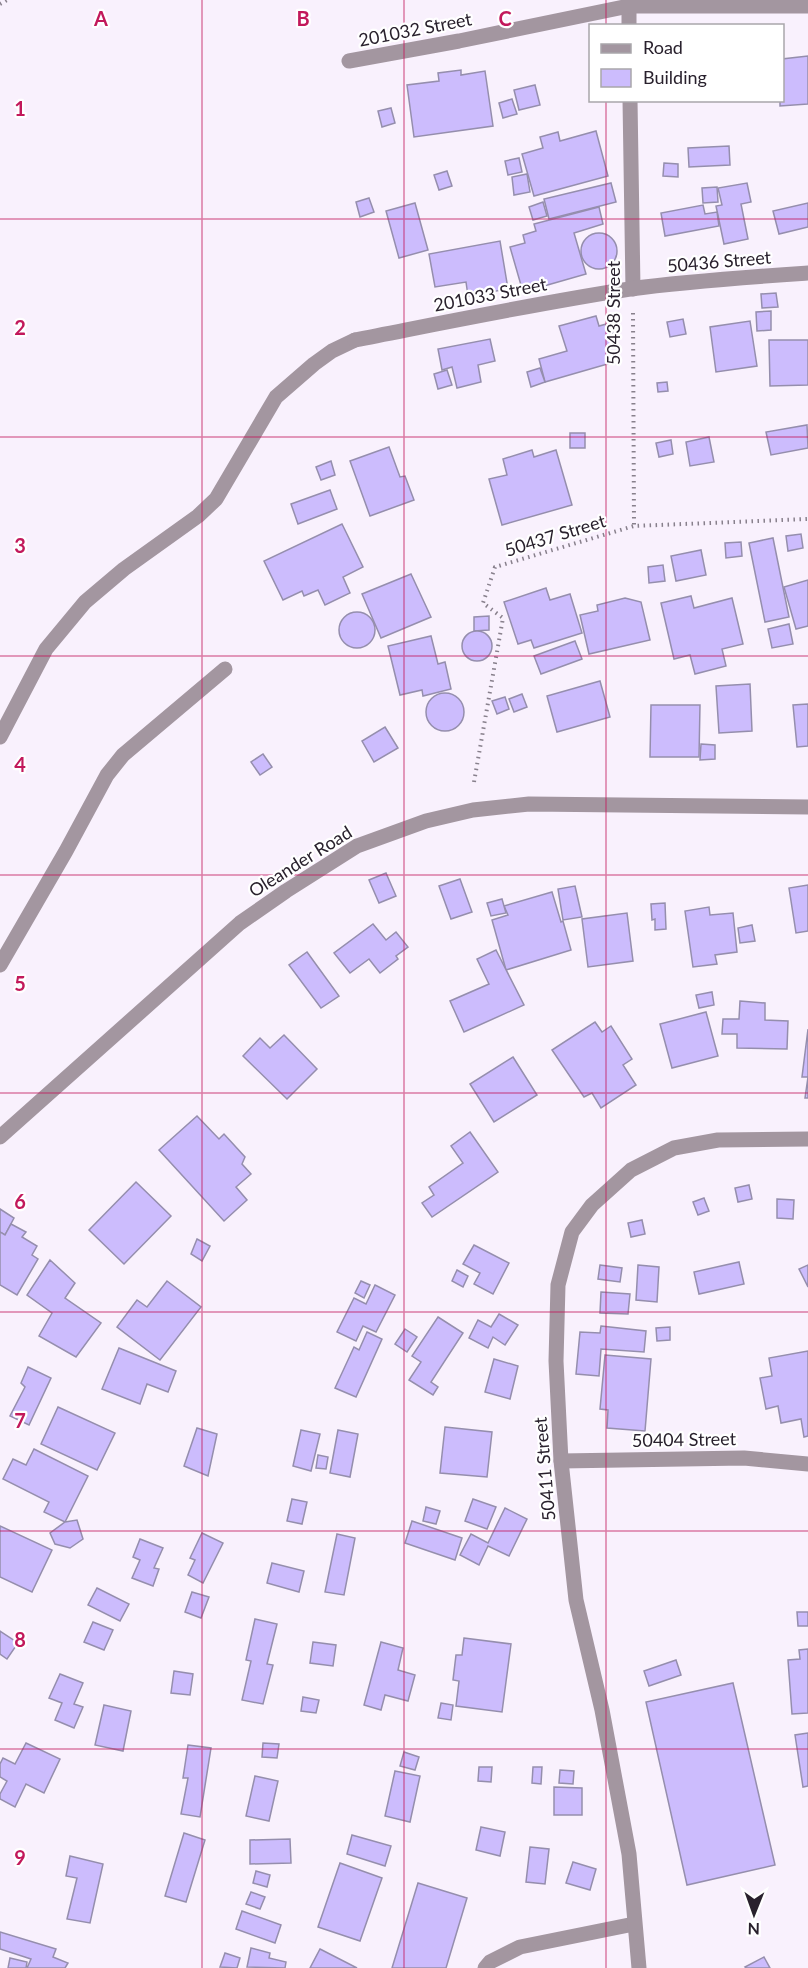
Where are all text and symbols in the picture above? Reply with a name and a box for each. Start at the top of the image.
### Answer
text: A [93,6,108,30]
text: B [296,6,310,30]
text: C [498,6,512,30]
street label: 201032 Street [357,7,474,51]
legend [589,24,784,102]
text: Road [643,36,683,58]
text: Building [643,66,707,88]
text: 1 [14,96,26,120]
street label: 50436 Street [666,245,772,276]
street label: 50438 Street [602,260,624,365]
street label: 201033 Street [432,272,549,316]
text: 2 [14,315,26,339]
street label: 50437 Street [502,509,609,561]
text: 3 [14,533,26,557]
text: 4 [14,752,26,776]
street label: Oleander Road [244,821,356,901]
text: 5 [14,971,26,995]
text: 6 [14,1189,26,1213]
text: 7 [14,1408,26,1432]
street label: 50411 Street [528,1416,559,1522]
street label: 50404 Street [632,1427,737,1451]
text: 8 [14,1627,26,1651]
text: 9 [14,1845,26,1869]
north arrow [724,1884,784,1944]
text: N [747,1920,760,1939]

